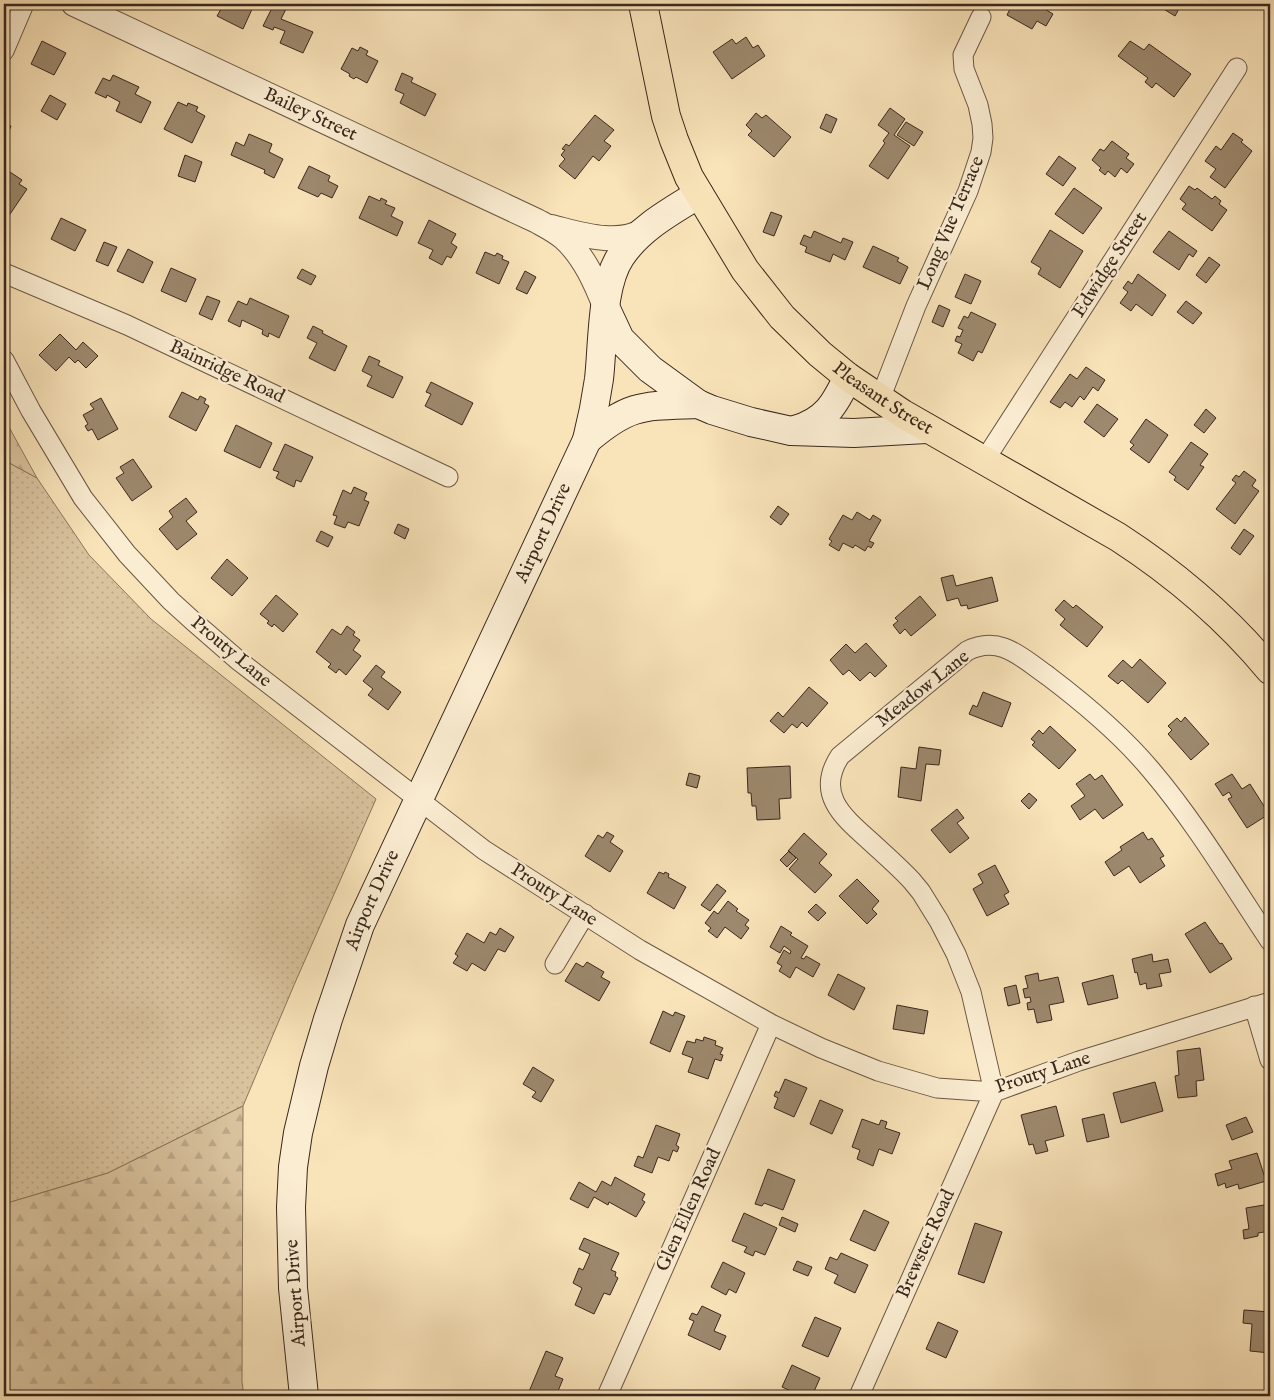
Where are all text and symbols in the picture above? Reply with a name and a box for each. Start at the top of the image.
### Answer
street label: Bailey Street [260,83,361,147]
street label: Long Vue Terrace [912,152,990,294]
street label: Edwidge Street [1067,207,1153,322]
street label: Bainridge Road [166,335,289,409]
street label: Pleasant Street [827,357,938,441]
street label: Airport Drive [509,479,577,588]
street label: Prouty Lane [186,611,277,693]
street label: Meadow Lane [871,645,975,733]
street label: Airport Drive [340,846,406,954]
street label: Prouty Lane [506,858,602,932]
street label: Prouty Lane [992,1046,1094,1100]
street label: Glen Ellen Road [651,1144,727,1275]
street label: Brewster Road [891,1185,961,1302]
street label: Airport Drive [280,1238,312,1348]

